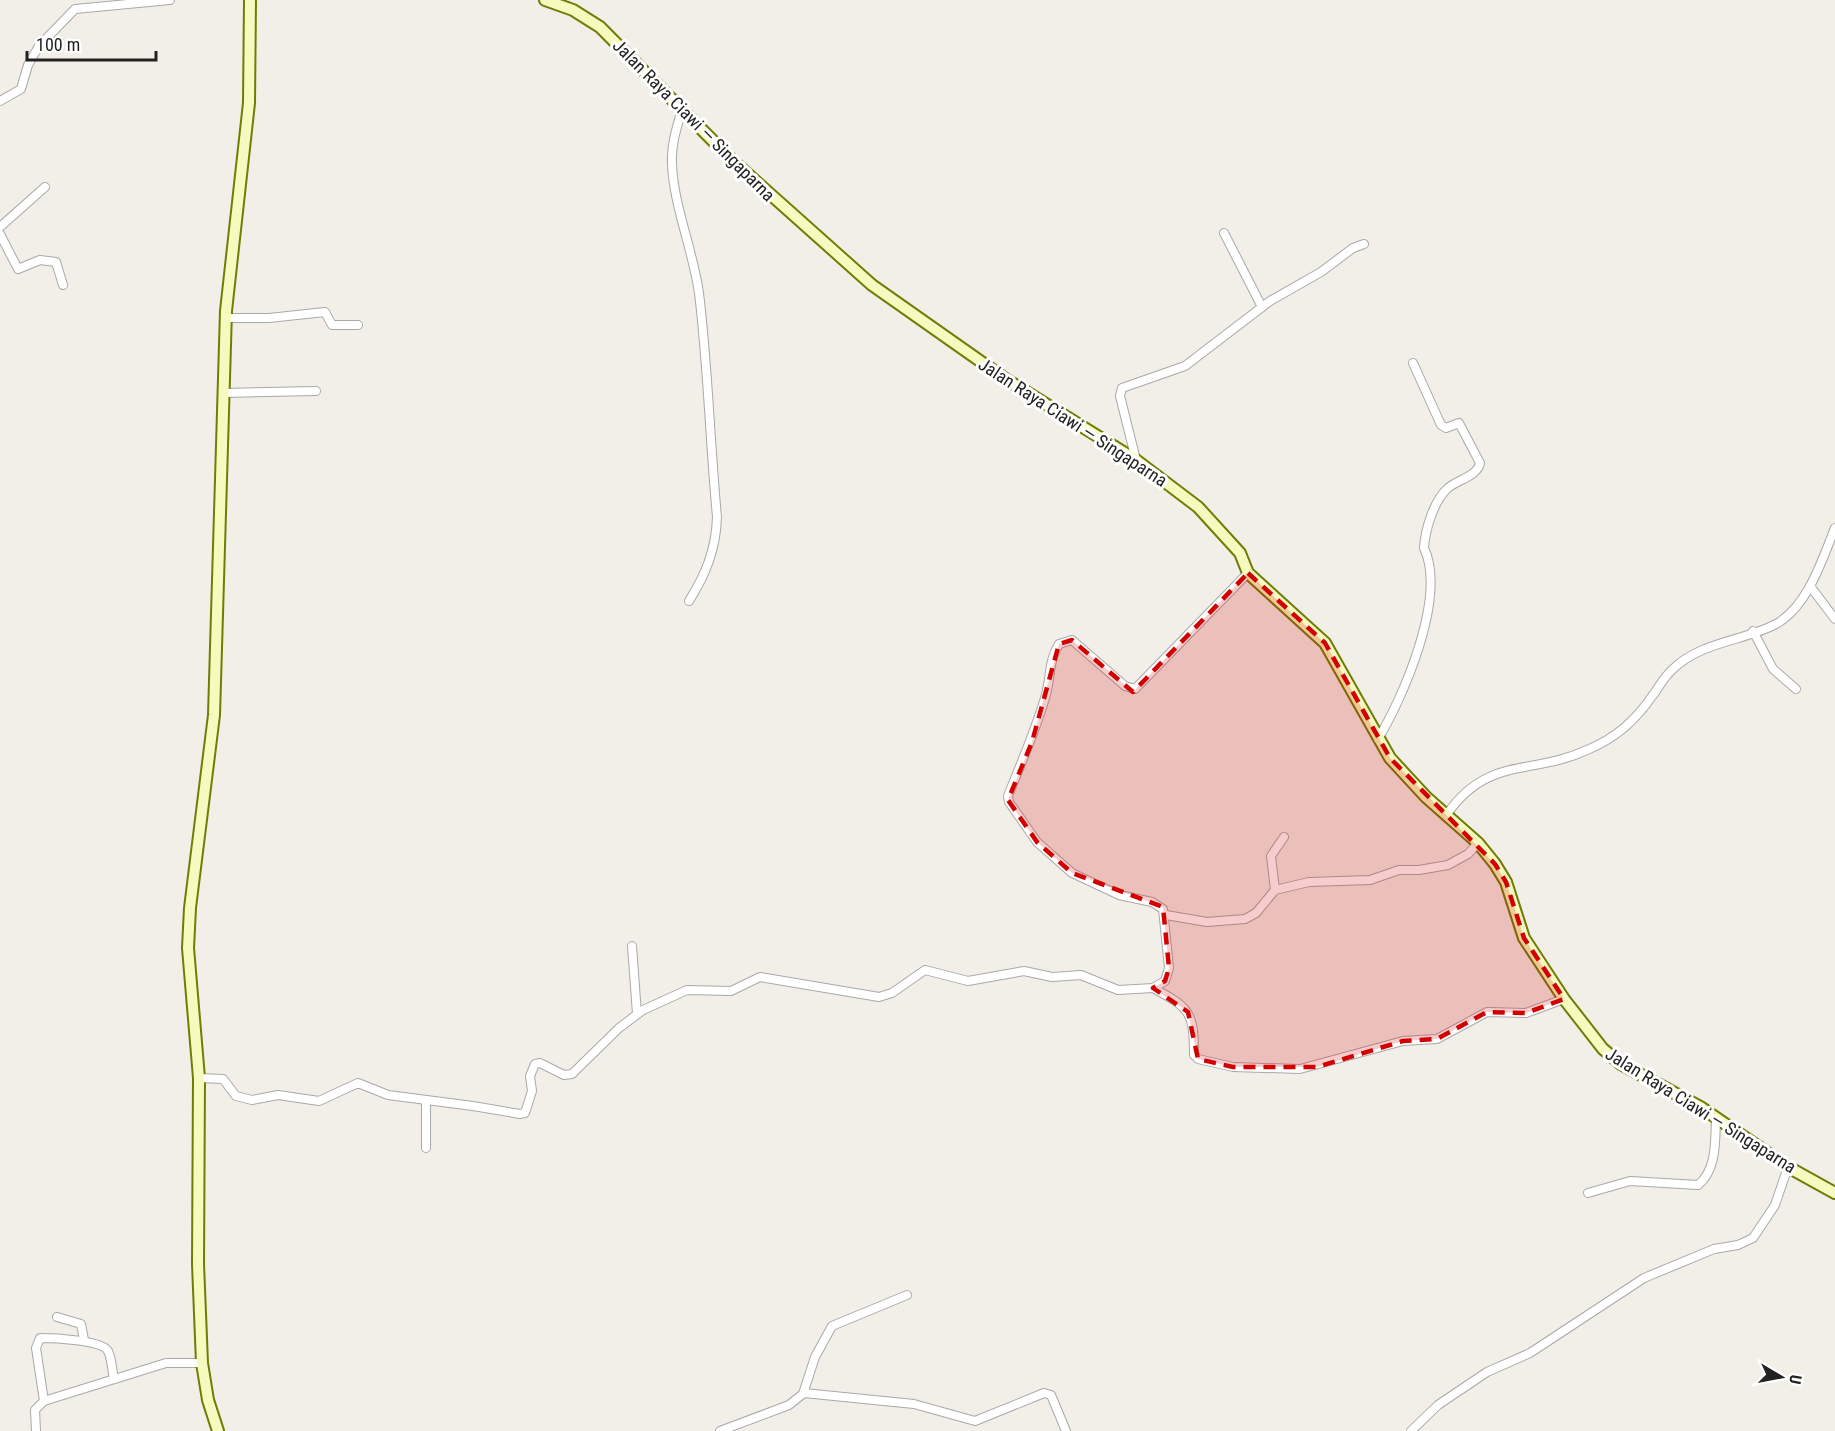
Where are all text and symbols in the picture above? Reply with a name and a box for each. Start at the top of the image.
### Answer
scale bar [27,24,156,62]
text: 100 m [36,34,80,55]
street label: Jalan Raya Ciawi — Singaparna [609,35,779,205]
street label: Jalan Raya Ciawi — Singaparna [975,353,1171,491]
street label: Jalan Raya Ciawi — Singaparna [1602,1043,1800,1177]
north arrow [1751,1347,1811,1407]
text: U [1785,1373,1805,1386]

